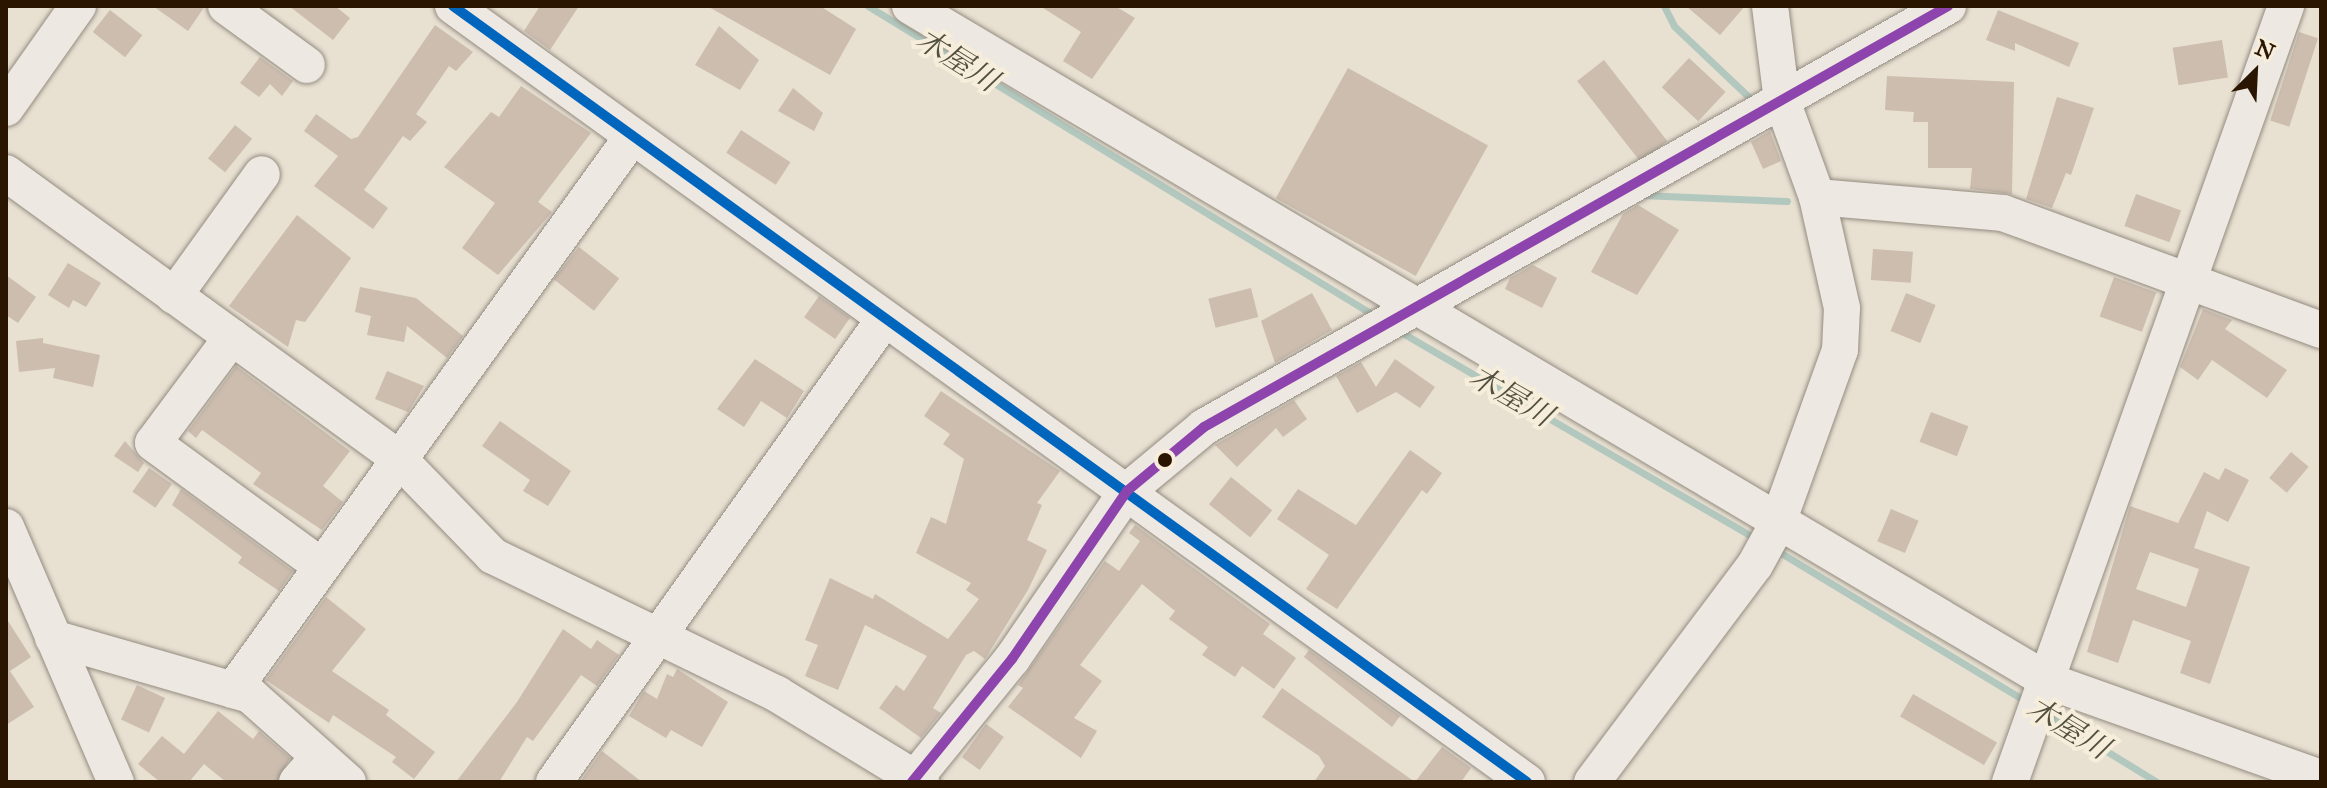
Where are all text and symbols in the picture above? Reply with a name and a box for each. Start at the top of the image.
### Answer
water label: 木屋川 [909,21,1005,99]
north arrow [2215,32,2295,112]
text: N [2251,33,2279,66]
water label: 木屋川 [1463,358,1559,434]
unlabelled marker [1157,452,1173,468]
water label: 木屋川 [2020,689,2116,767]

